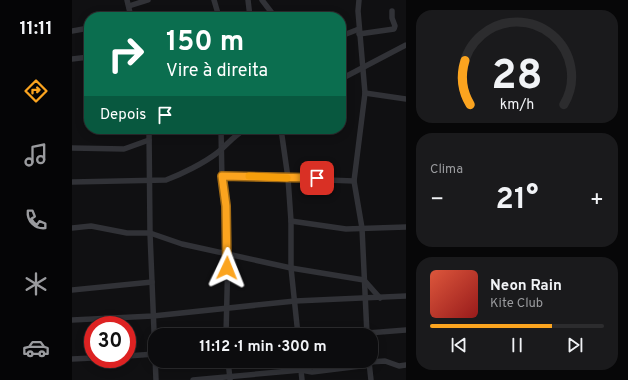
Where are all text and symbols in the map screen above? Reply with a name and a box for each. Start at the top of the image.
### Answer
text: 11:11 [19,18,53,41]
text: 150 m [166,25,244,61]
icon: right [100,28,152,80]
text: 28 [491,50,543,103]
text: Vire à direita [166,60,268,83]
icon: directions [22,77,50,105]
text: km/h [500,95,534,113]
icon: arrive [154,104,176,126]
text: Depois [100,106,146,125]
icon: music [22,141,50,169]
pin [300,161,334,195]
text: Clima [430,162,463,178]
icon: arrive [306,167,328,189]
text: 21° [496,182,538,219]
text: − [430,187,444,214]
text: + [590,187,604,214]
icon: phone [22,206,50,234]
position arrow [206,247,248,289]
icon: climate [22,270,50,298]
text: Neon Rain [490,277,562,296]
text: Kite Club [490,296,543,312]
speed limit sign: 30 [84,316,136,368]
icon: car [22,334,50,362]
icon: previous [448,334,470,356]
icon: pause [506,334,528,356]
icon: next [564,334,586,356]
text: 11:12 · 1 min · 300 m [199,338,327,357]

